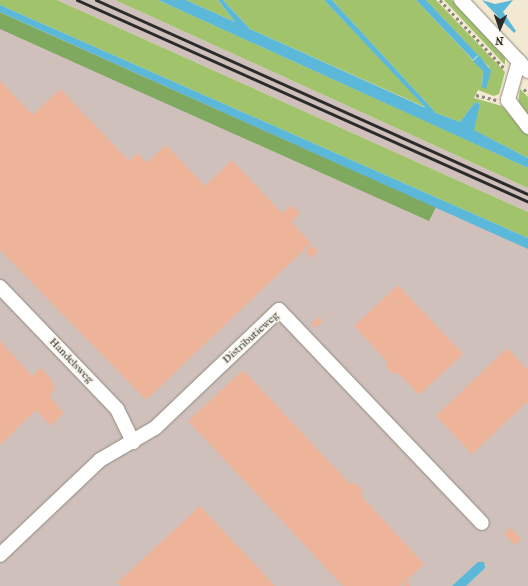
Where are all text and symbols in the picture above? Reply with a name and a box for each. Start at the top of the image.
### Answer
north arrow [480,8,520,48]
text: N [495,34,504,47]
street label: Distributieweg [220,309,282,367]
street label: Handelsweg [46,336,96,386]

